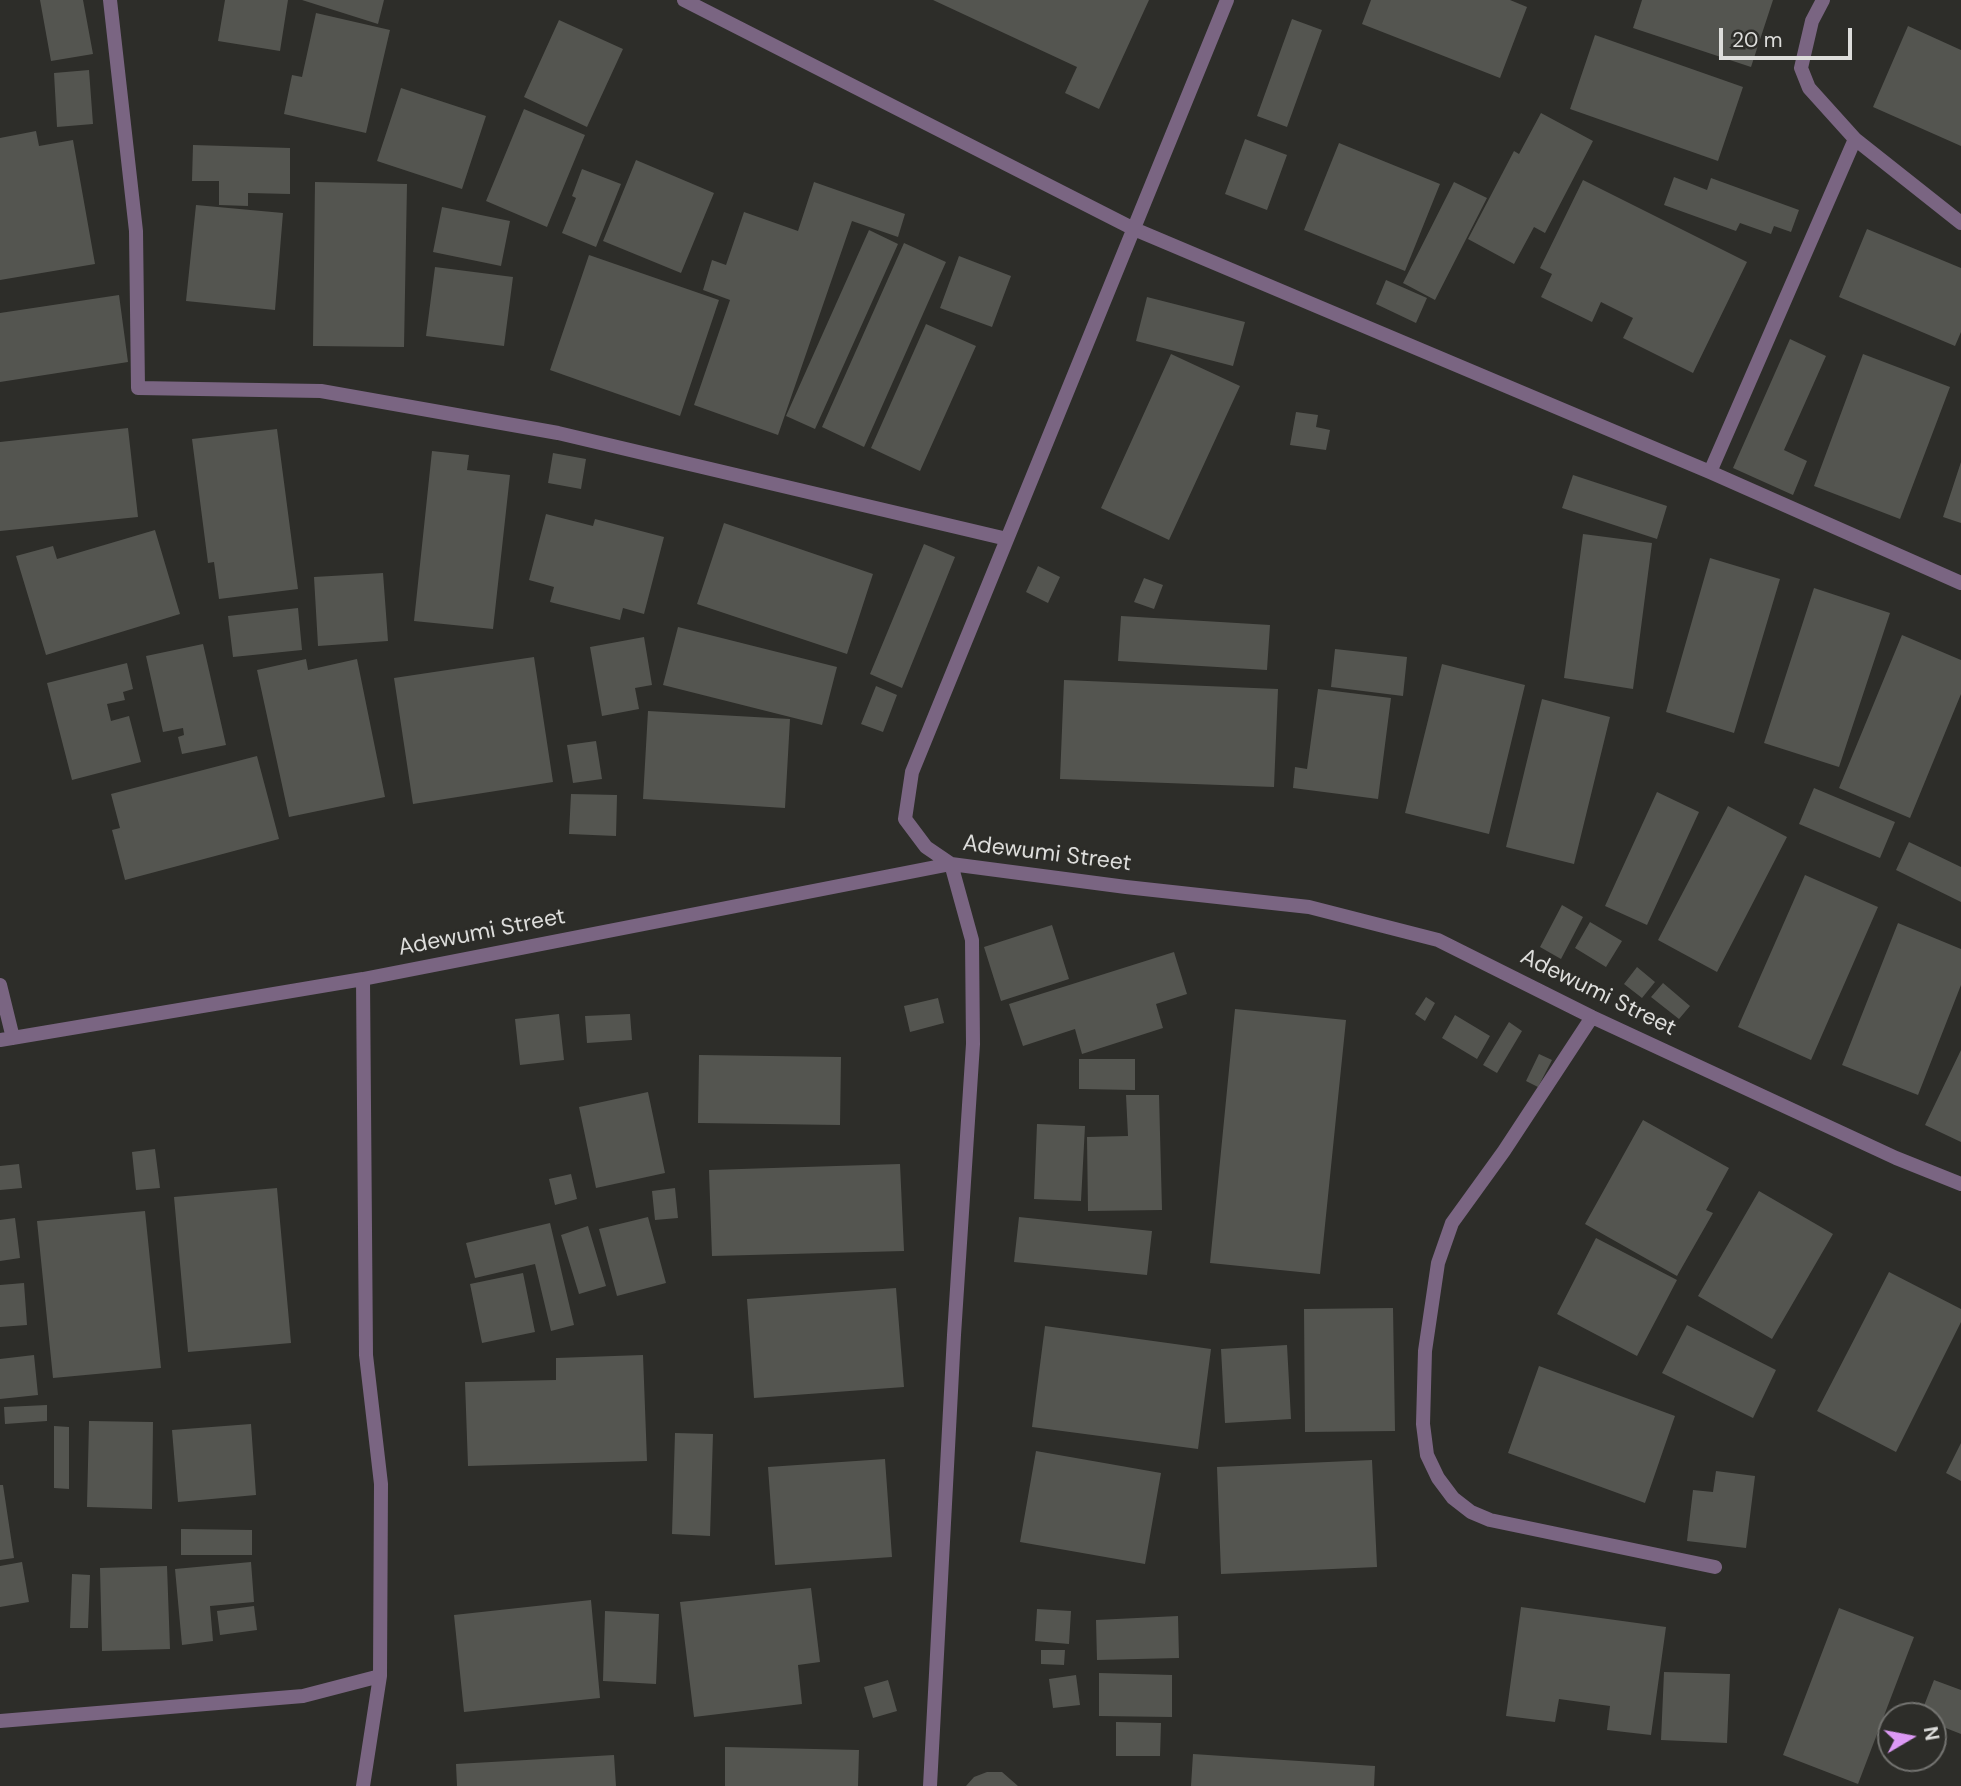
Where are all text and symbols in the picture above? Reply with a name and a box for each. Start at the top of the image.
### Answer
scale bar [1723,14,1856,58]
text: 20 m [1732,26,1783,54]
street label: Adewumi Street [961,830,1133,878]
street label: Adewumi Street [396,903,568,963]
street label: Adewumi Street [1516,943,1680,1043]
north arrow [1877,1702,1947,1772]
text: N [1918,1725,1945,1743]

